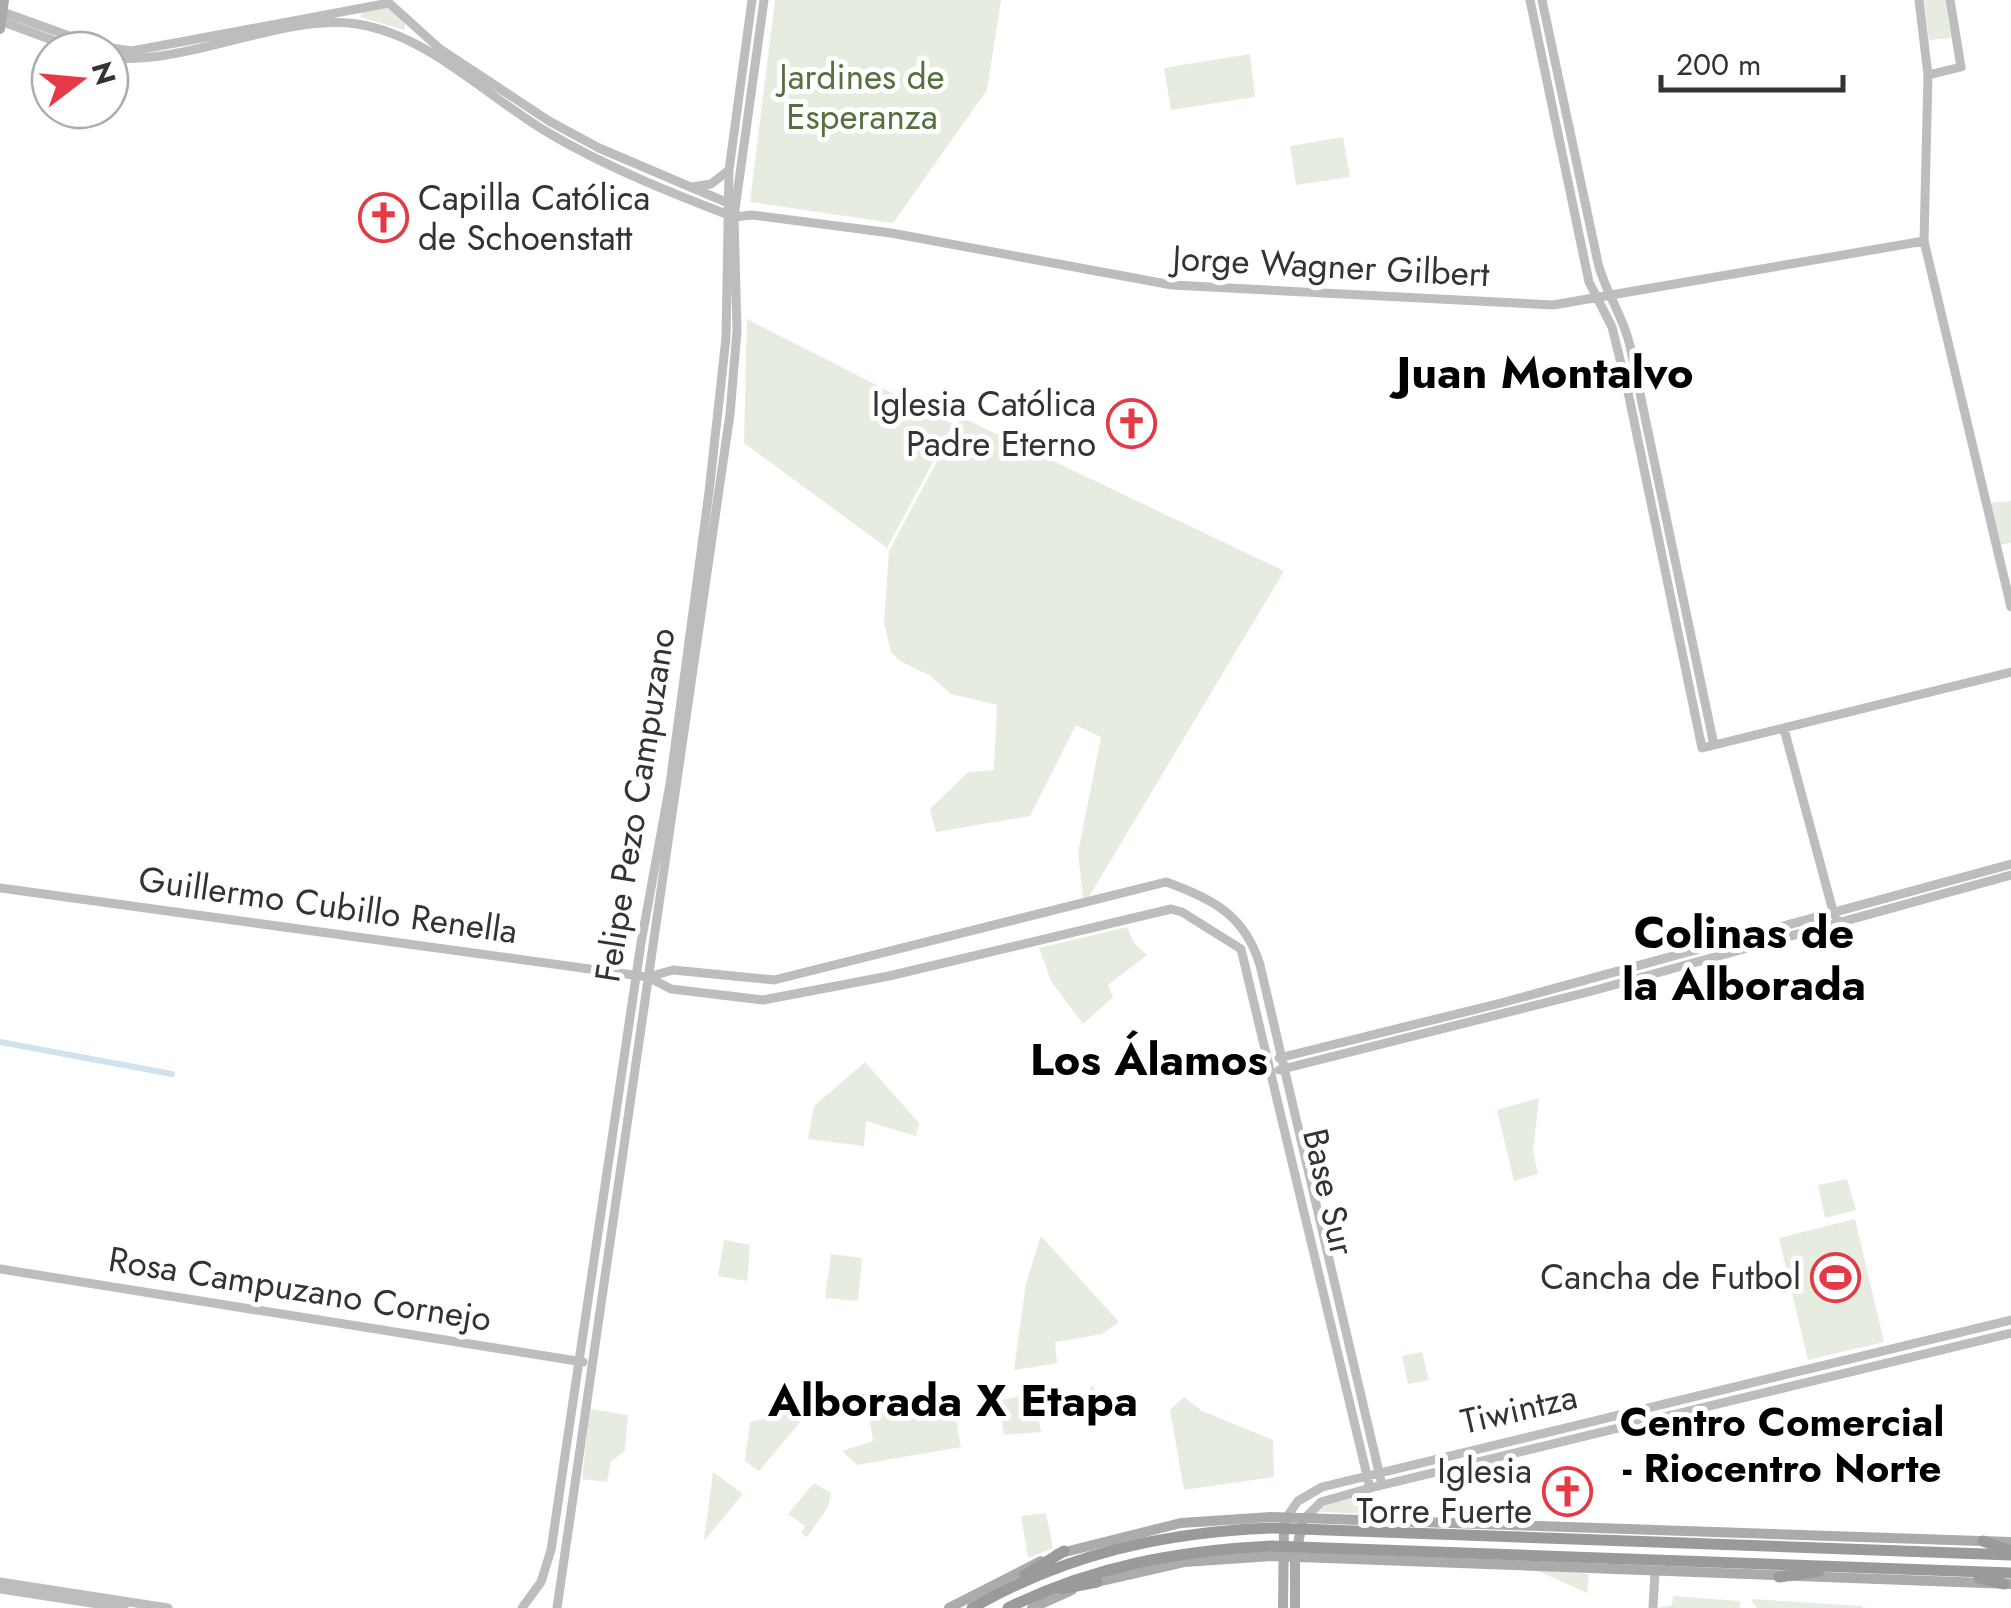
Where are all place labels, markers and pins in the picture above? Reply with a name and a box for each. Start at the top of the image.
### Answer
place label: Capilla Católica de Schoenstatt [418,173,650,263]
church icon: Capilla Católica de Schoenstatt [357,192,409,244]
place label: Iglesia Católica Padre Eterno [872,379,1096,469]
church icon: Iglesia Católica Padre Eterno [1105,398,1157,450]
sports icon: Cancha de Futbol [1810,1251,1862,1303]
place label: Cancha de Futbol [1540,1252,1801,1302]
place label: Iglesia Torre Fuerte [1356,1446,1532,1536]
church icon: Iglesia Torre Fuerte [1541,1465,1593,1517]

